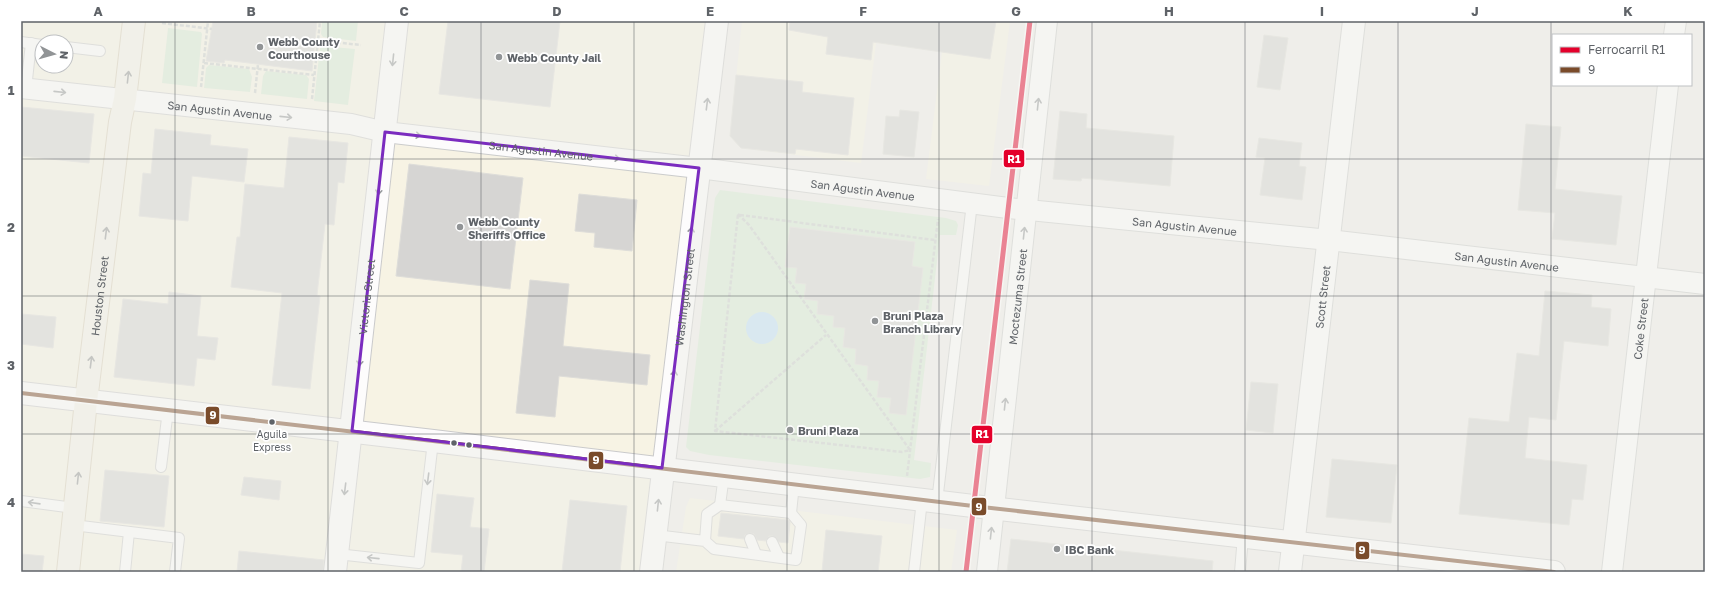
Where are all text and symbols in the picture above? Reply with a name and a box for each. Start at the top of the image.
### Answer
text: A [93,3,103,19]
text: B [246,3,256,19]
text: C [399,3,409,19]
text: D [552,3,562,19]
text: E [706,3,714,19]
text: F [859,3,867,19]
text: G [1011,3,1021,19]
text: H [1164,3,1174,19]
text: I [1320,3,1324,19]
text: J [1471,3,1479,19]
text: K [1623,3,1633,19]
north arrow [34,34,74,74]
legend [1552,34,1692,86]
place label: Webb County Courthouse [268,35,340,61]
marker: Webb County Courthouse [255,42,265,52]
text: Ferrocarril R1 [1588,42,1665,57]
text: N [58,50,71,60]
place label: Webb County Jail [507,51,601,64]
marker: Webb County Jail [494,52,504,62]
one-way arrow [389,53,397,66]
text: 9 [1588,62,1595,77]
one-way arrow [124,71,132,84]
text: 1 [8,82,15,98]
one-way arrow [53,88,66,96]
street label: San Agustin Avenue [167,98,273,122]
one-way arrow [703,98,711,111]
one-way arrow [1034,98,1042,111]
one-way arrow [279,113,292,121]
one-way arrow [408,131,421,139]
street label: San Agustin Avenue [488,137,594,162]
line badge: R1 [1003,149,1025,168]
text: R1 [1007,152,1021,165]
one-way arrow [607,154,620,162]
street label: San Agustin Avenue [810,176,916,202]
one-way arrow [375,182,382,195]
street label: San Agustin Avenue [1132,214,1238,237]
place label: Webb County Sheriffs Office [468,215,546,241]
text: 2 [7,219,15,235]
marker: Webb County Sheriffs Office [455,222,465,232]
one-way arrow [102,227,110,240]
one-way arrow [688,227,695,240]
one-way arrow [1020,227,1028,240]
street label: Washington Street [672,247,696,347]
street label: Moctezuma Street [1005,248,1029,345]
street label: San Agustin Avenue [1454,248,1560,273]
street label: Houston Street [88,255,110,337]
street label: Victoria Street [355,258,377,335]
street label: Scott Street [1312,264,1332,329]
street label: Coke Street [1630,297,1650,360]
place label: Bruni Plaza Branch Library [883,309,962,335]
marker: Bruni Plaza Branch Library [870,316,880,326]
one-way arrow [356,353,363,366]
one-way arrow [87,356,95,369]
text: 3 [7,357,15,373]
one-way arrow [670,370,678,383]
one-way arrow [1001,398,1009,411]
line badge: 9 [205,406,220,425]
text: 9 [210,408,217,421]
marker: Aguila Express [267,417,277,427]
place label: Bruni Plaza [798,424,858,437]
marker: Bruni Plaza [785,425,795,435]
line badge: R1 [971,425,993,444]
text: R1 [975,427,989,440]
place label: Aguila Express [253,428,291,453]
unlabelled marker [449,438,459,448]
unlabelled marker [464,440,474,450]
line badge: 9 [588,451,604,470]
text: 9 [593,453,600,466]
one-way arrow [74,471,81,484]
one-way arrow [424,472,432,485]
one-way arrow [341,482,349,495]
text: 4 [7,494,15,510]
line badge: 9 [971,497,987,516]
one-way arrow [28,499,41,507]
one-way arrow [655,499,662,512]
text: 9 [976,500,983,513]
one-way arrow [987,527,995,540]
line badge: 9 [1355,541,1370,560]
place label: IBC Bank [1065,543,1115,556]
text: 9 [1359,543,1366,556]
marker: IBC Bank [1052,544,1062,554]
one-way arrow [367,554,380,562]

